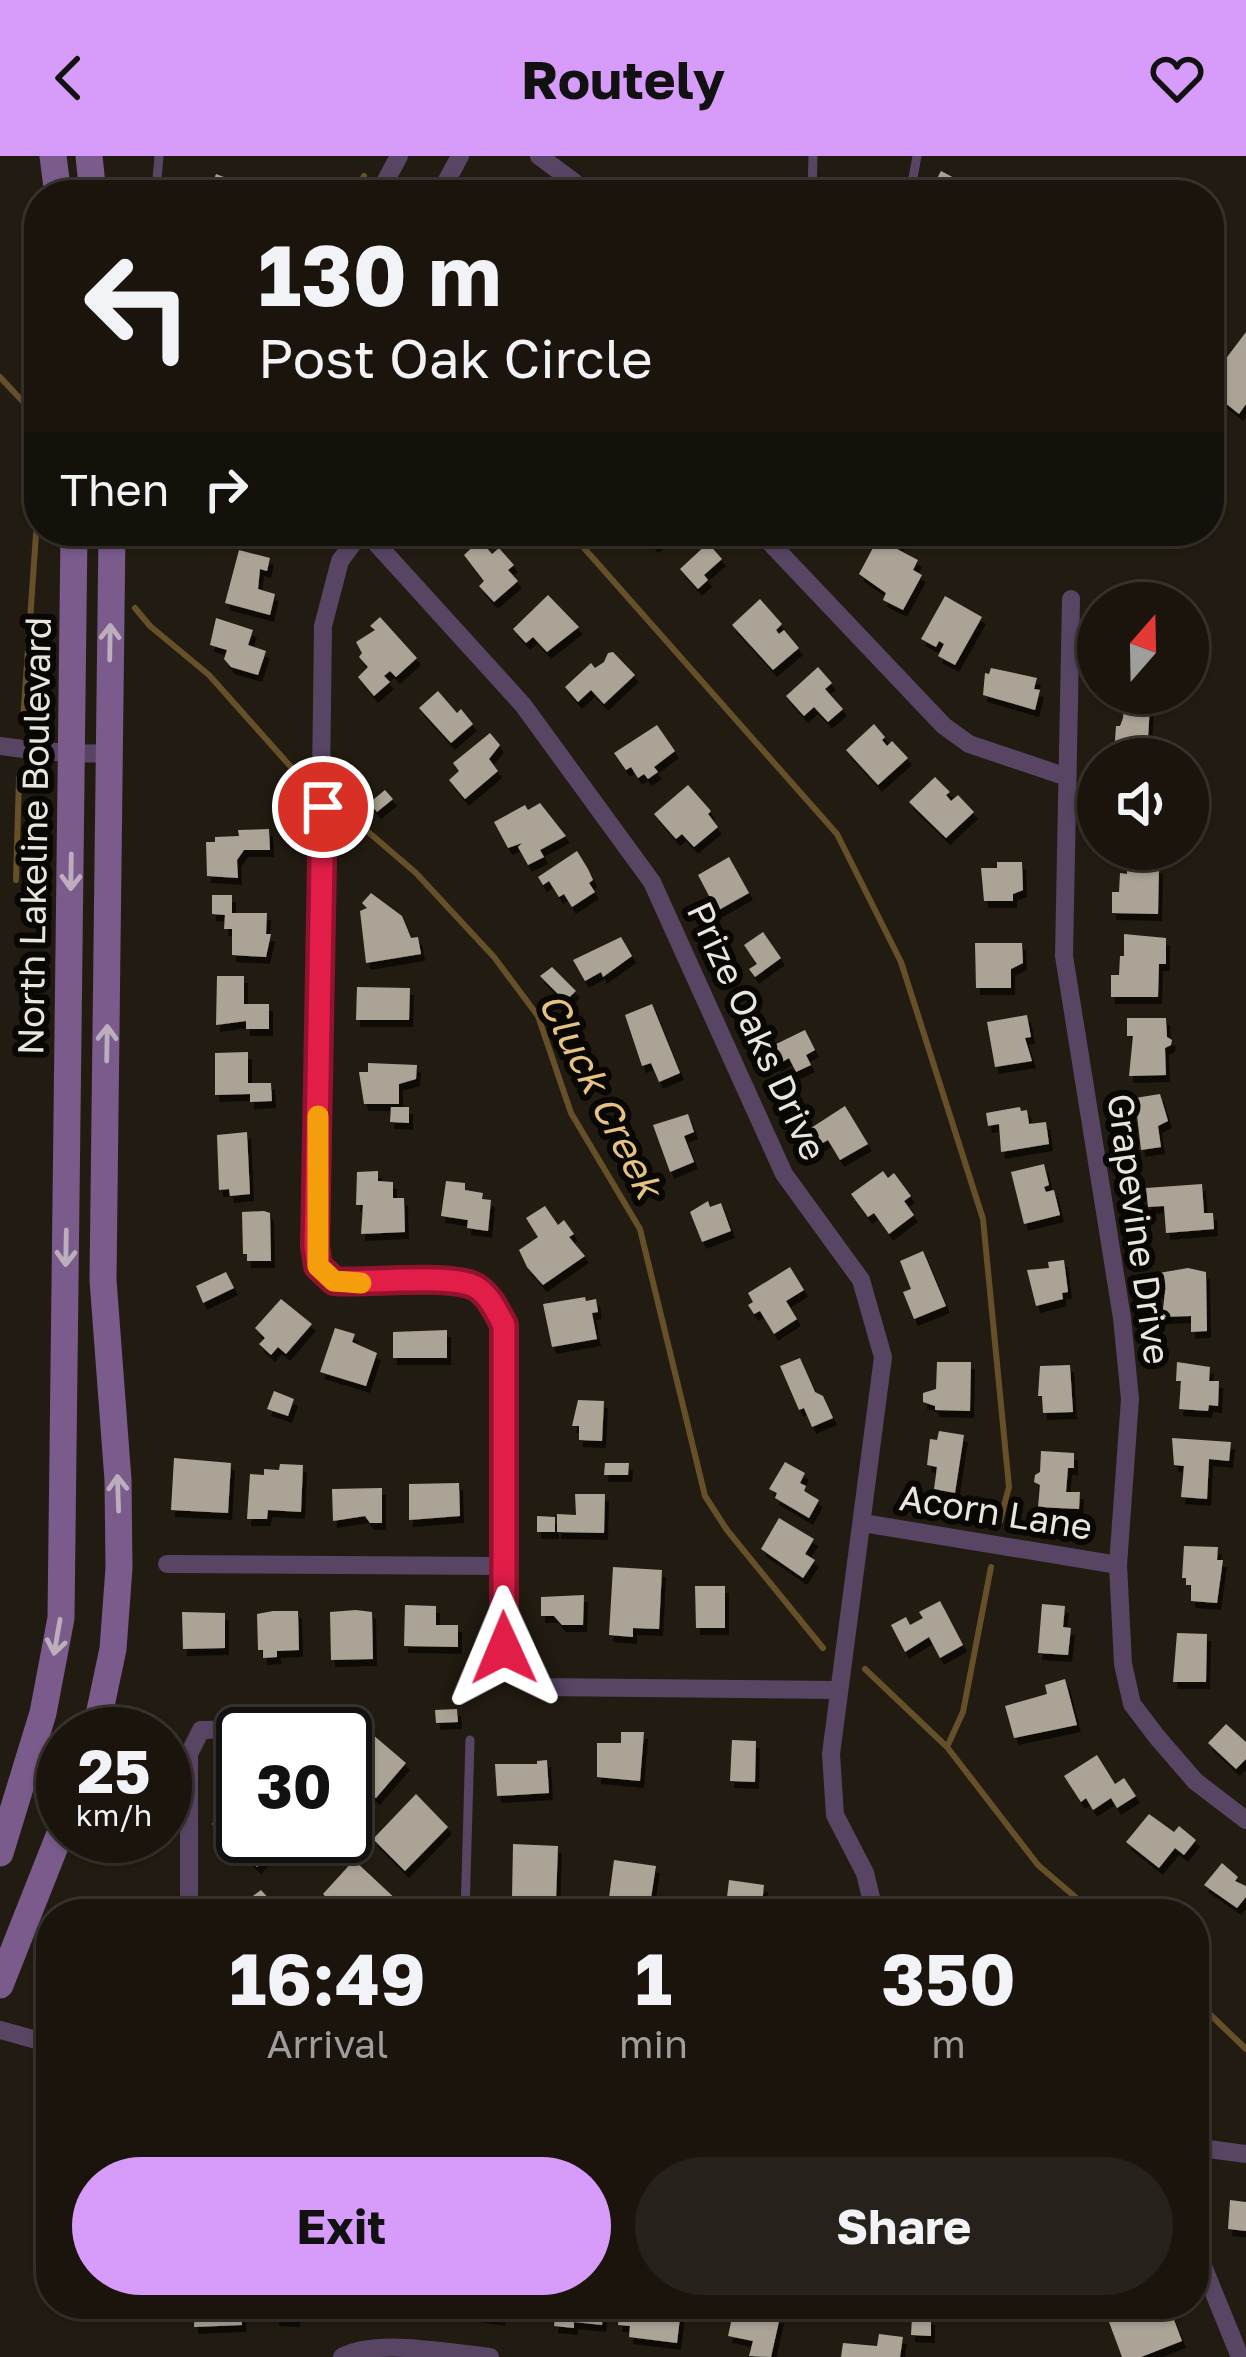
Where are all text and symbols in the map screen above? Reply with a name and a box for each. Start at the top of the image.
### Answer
icon: back [36,45,102,111]
icon: heart [1144,45,1210,111]
text: Routely [521,46,725,111]
text: 130 m [258,224,502,324]
icon: left [60,228,216,384]
text: Post Oak Circle [258,325,653,390]
icon: right [193,456,259,522]
text: Then [60,462,169,516]
north arrow [1077,582,1209,714]
map controls [1077,582,1209,870]
street label: North Lakeline Boulevard [8,617,59,1055]
one-way arrow [99,623,121,662]
button: sound [1077,738,1209,870]
pin [272,756,374,858]
icon: arrive [290,774,356,840]
one-way arrow [59,852,82,891]
street label: Prize Oaks Drive [679,895,836,1167]
water label: Cluck Creek [530,984,675,1209]
one-way arrow [95,1024,118,1063]
street label: Grapevine Drive [1099,1091,1180,1367]
one-way arrow [54,1228,77,1267]
one-way arrow [106,1474,129,1513]
street label: Acorn Lane [897,1475,1095,1548]
position arrow [441,1585,567,1711]
one-way arrow [45,1617,67,1656]
speed limit sign: 30 [216,1707,372,1863]
text: 25 [77,1734,151,1806]
text: km/h [76,1797,152,1833]
text: 16:49 [229,1934,426,2021]
text: 1 [635,1934,672,2021]
text: 350 [881,1934,1016,2021]
text: Arrival [266,2020,389,2067]
text: min [619,2020,688,2067]
text: m [931,2020,966,2067]
button: Exit [72,2157,611,2295]
button: Share [635,2157,1173,2295]

